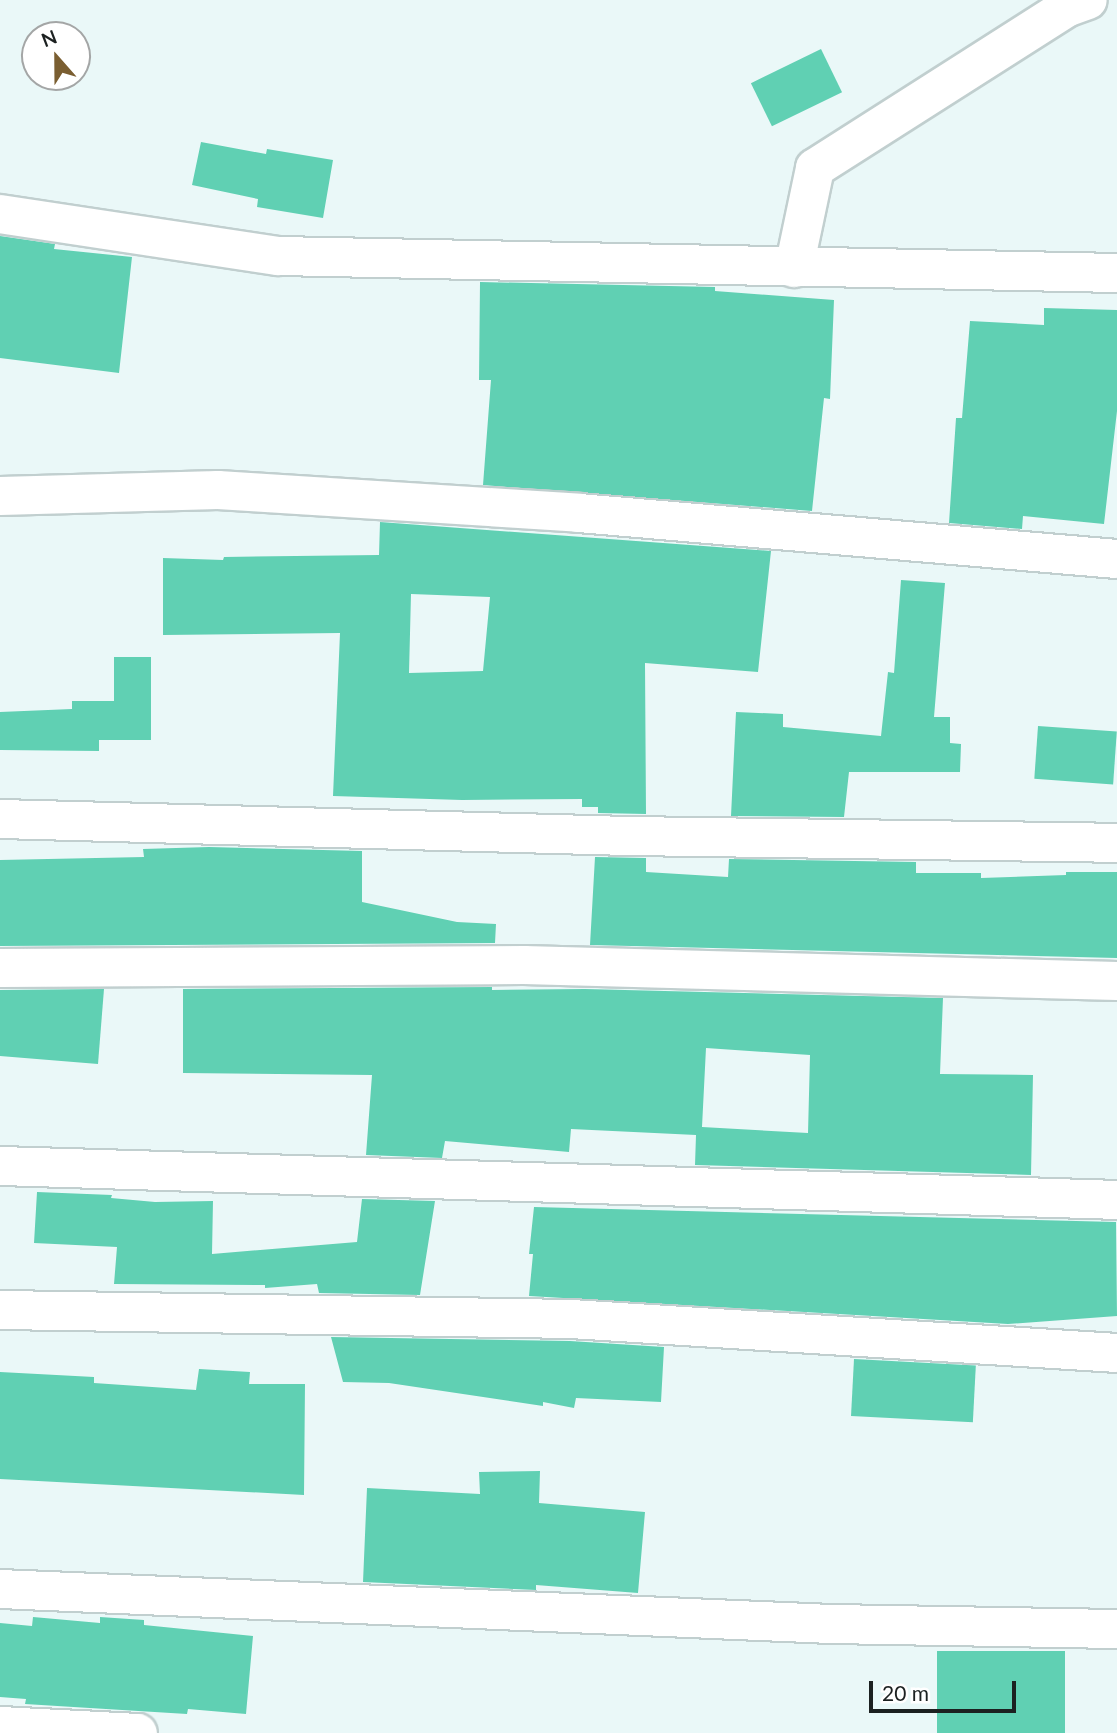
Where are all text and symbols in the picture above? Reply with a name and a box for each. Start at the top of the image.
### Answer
north arrow [21,21,91,91]
text: N [38,24,60,51]
scale bar [872,1666,1019,1710]
text: 20 m [882,1680,929,1705]

